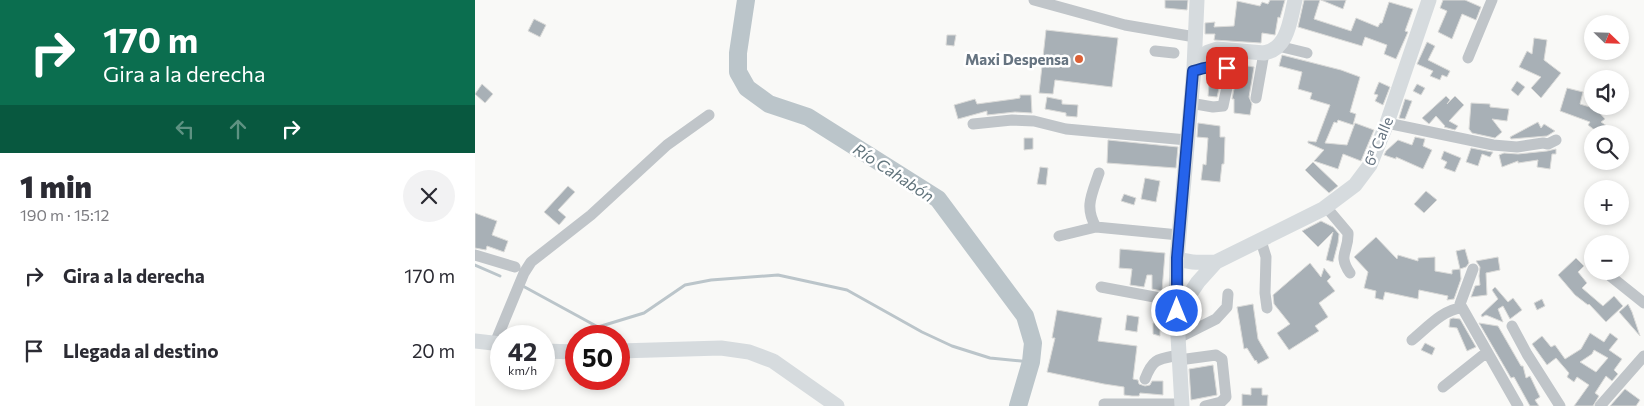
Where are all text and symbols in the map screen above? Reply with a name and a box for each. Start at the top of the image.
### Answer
north arrow [1584,15,1629,60]
map controls [1584,15,1629,280]
text: 170 m [103,17,198,60]
icon: right [20,20,85,85]
pin [1206,47,1248,89]
place label: Maxi Despensa [965,50,1069,68]
marker: Maxi Despensa [1073,53,1085,65]
icon: arrive [1213,54,1241,82]
text: Gira a la derecha [103,60,265,87]
button: sound [1584,70,1629,115]
street label: 6ª Calle [1360,114,1396,168]
icon: left [171,115,199,143]
icon: ahead [224,115,252,143]
icon: right [277,115,305,143]
button: search [1584,125,1629,170]
water label: Río Cahabón [850,139,938,205]
text: 1 min [20,167,92,204]
button: close [403,170,455,222]
button: + [1584,180,1629,225]
text: 190 m · 15:12 [20,205,109,224]
button: − [1584,235,1629,280]
icon: right [20,262,48,290]
text: Gira a la derecha [63,264,205,287]
text: 170 m [404,264,455,287]
position arrow [1150,284,1202,336]
speed limit sign: 50 [565,325,630,390]
text: 42 [508,336,537,366]
icon: arrive [20,337,48,365]
text: Llegada al destino [63,339,219,362]
text: 20 m [412,339,455,362]
text: km/h [508,363,537,377]

